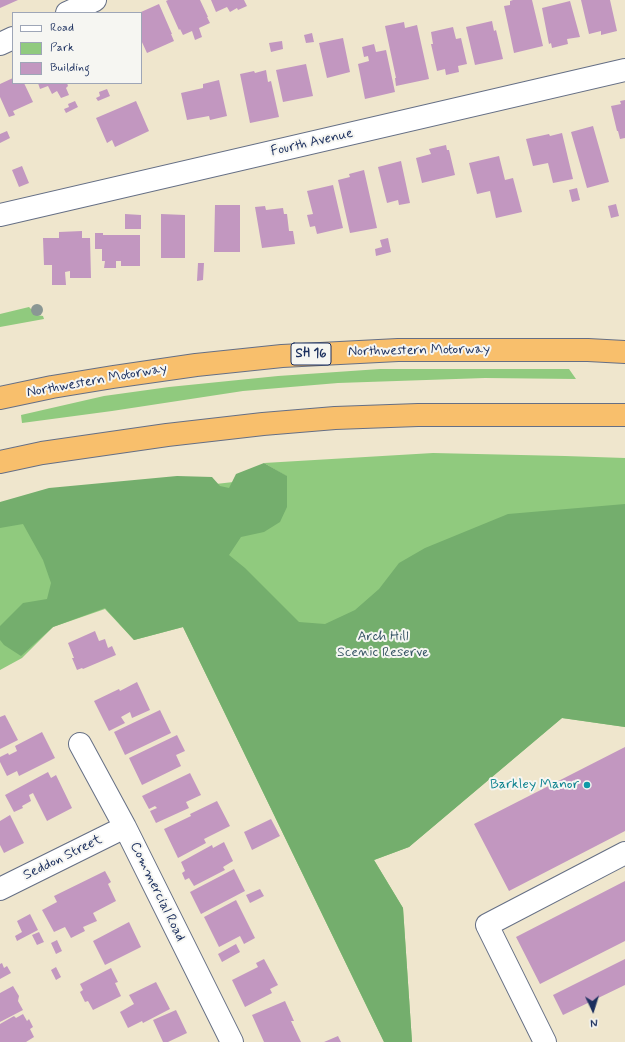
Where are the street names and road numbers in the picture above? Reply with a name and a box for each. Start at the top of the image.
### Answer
street label: Fourth Avenue [269,125,355,161]
street label: Northwestern Motorway [348,341,490,361]
road number: SH 16 [291,343,331,365]
street label: Northwestern Motorway [26,360,168,402]
street label: Seddon Street [21,832,105,884]
street label: Commercial Road [126,840,188,944]

